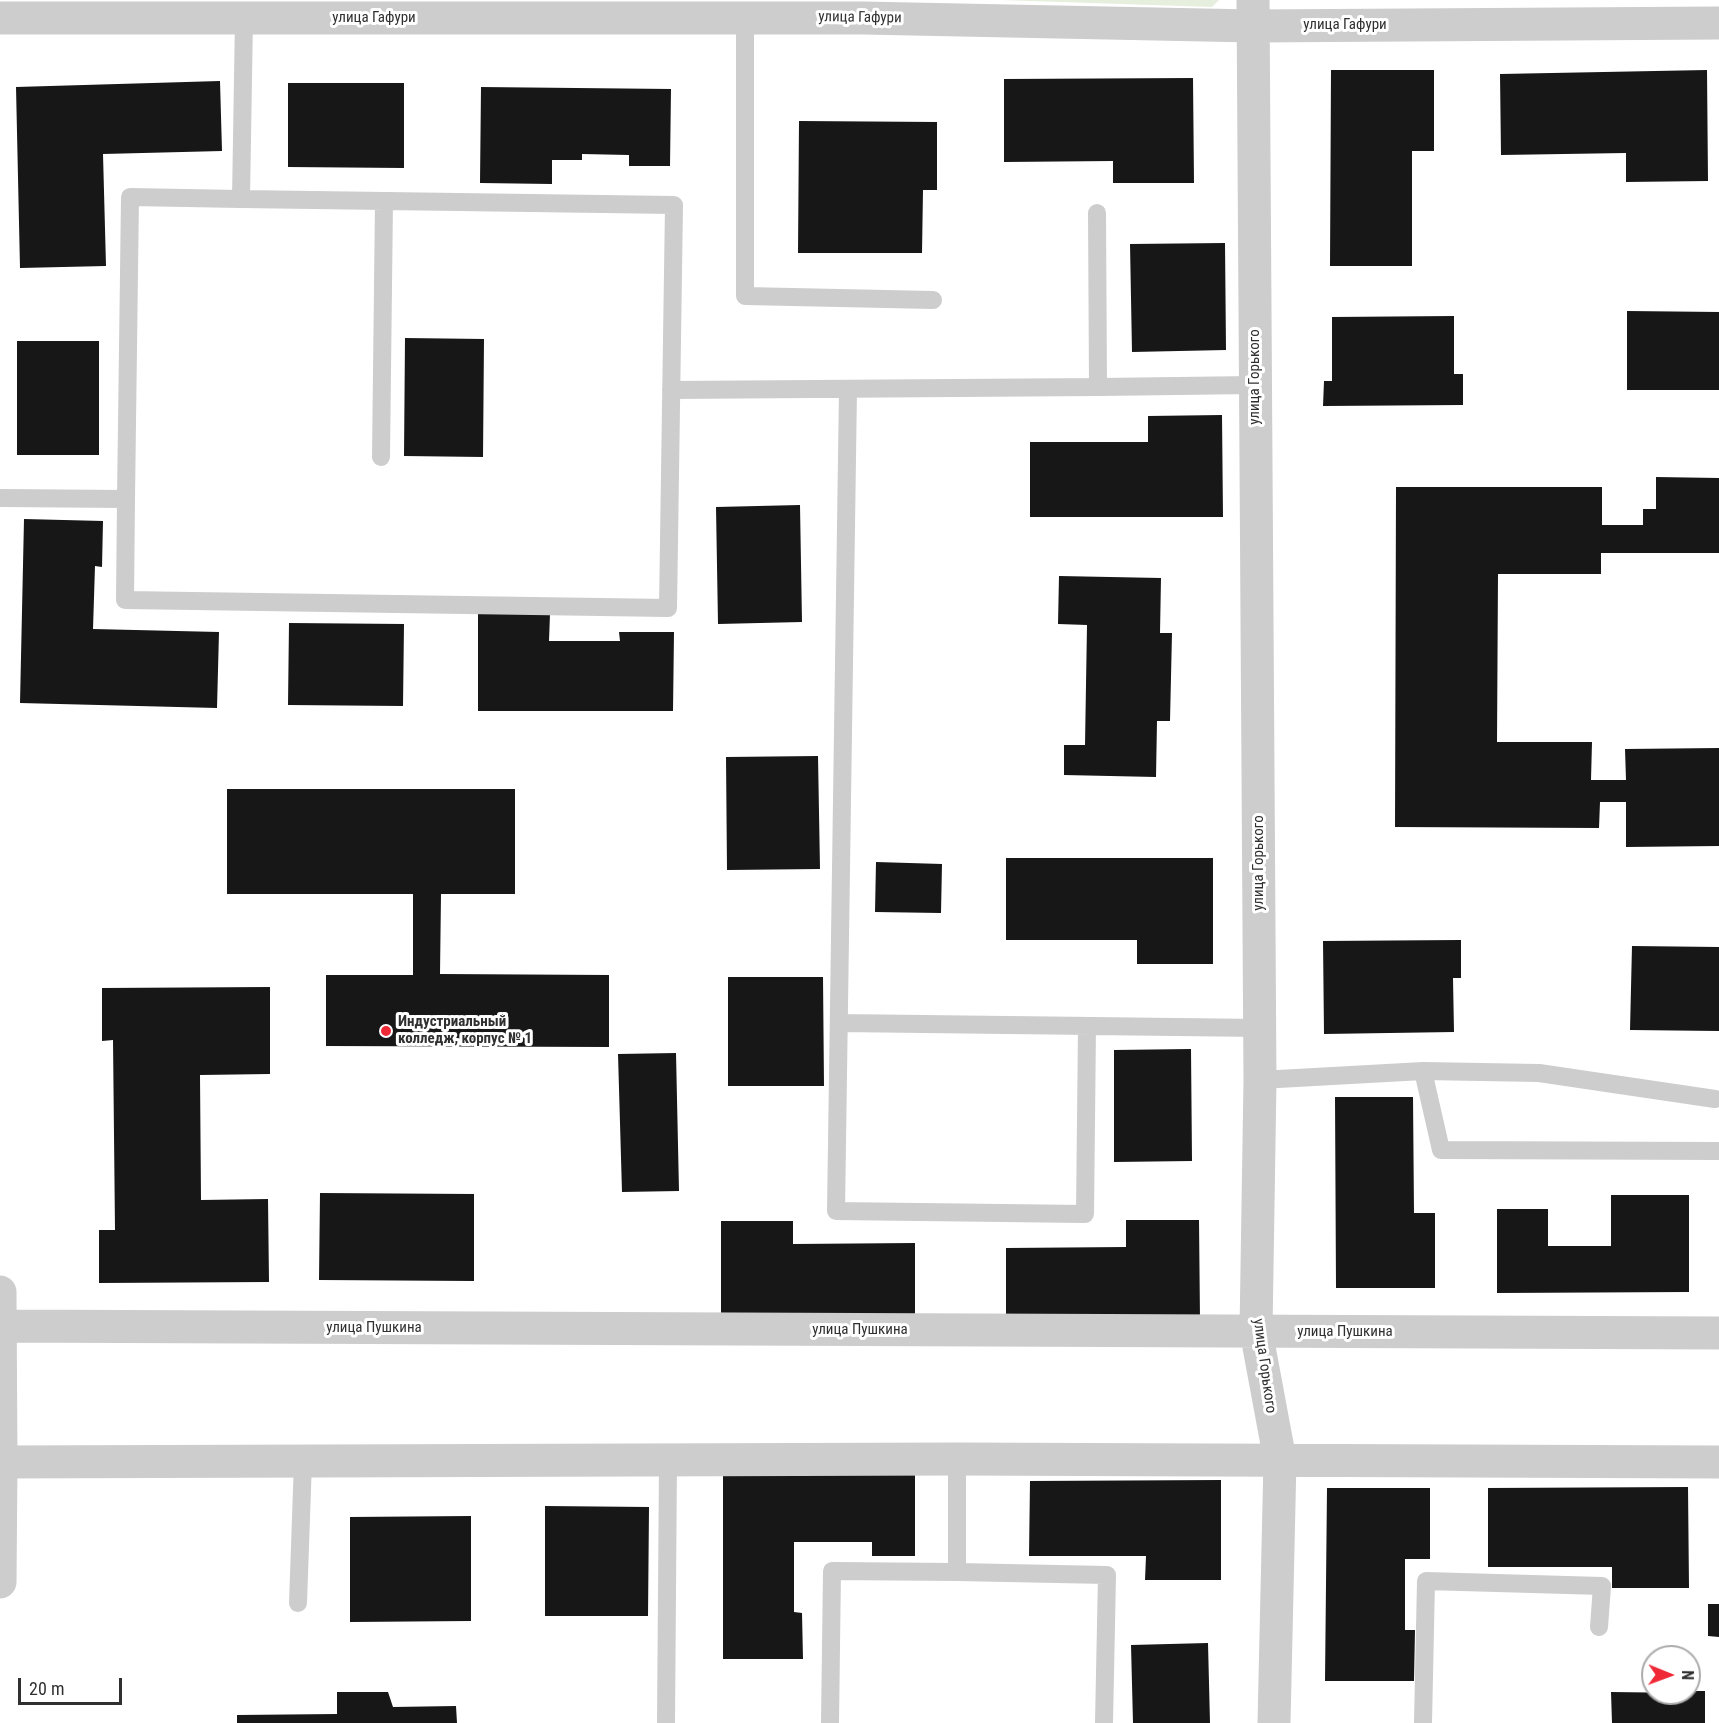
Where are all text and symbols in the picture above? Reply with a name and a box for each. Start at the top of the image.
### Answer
street label: улица Гафури [818,8,902,28]
street label: улица Гафури [332,9,416,27]
street label: улица Гафури [1303,16,1387,34]
street label: улица Горького [1246,329,1264,425]
street label: улица Горького [1250,815,1268,911]
place label: Индустриальный колледж, корпус № 1 [398,1013,532,1048]
marker: Индустриальный колледж, корпус № 1 [379,1024,393,1038]
street label: улица Горького [1248,1318,1280,1414]
street label: улица Пушкина [326,1319,422,1337]
street label: улица Пушкина [812,1321,908,1339]
street label: улица Пушкина [1297,1323,1393,1341]
north arrow [1641,1645,1701,1705]
scale bar [21,1666,124,1704]
text: N [1678,1670,1697,1680]
text: 20 m [29,1678,64,1699]

